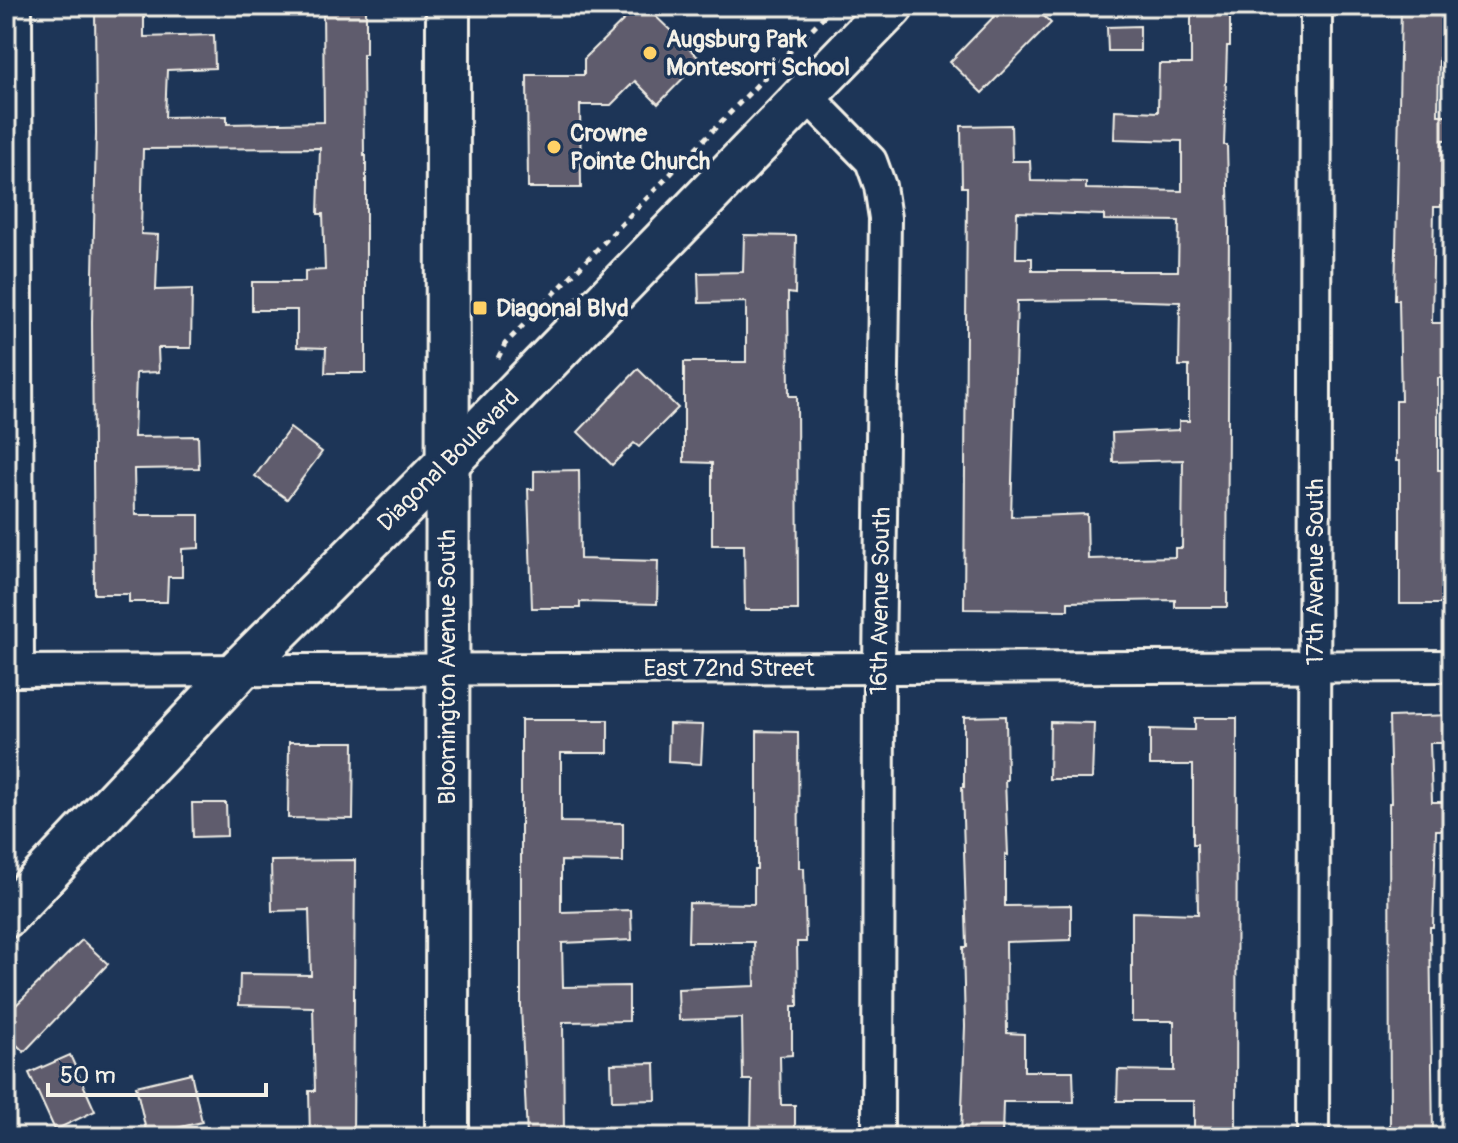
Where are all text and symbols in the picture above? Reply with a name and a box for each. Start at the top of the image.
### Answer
place label: Augsburg Park Montesorri School [666,25,850,82]
marker: Augsburg Park Montesorri School [641,44,659,62]
place label: Crowne Pointe Church [570,119,710,176]
marker: Crowne Pointe Church [545,138,563,156]
place label: Diagonal Blvd [496,294,629,323]
marker: Diagonal Blvd [471,299,489,317]
street label: Diagonal Boulevard [371,383,525,537]
street label: 17th Avenue South [1301,478,1330,666]
street label: 16th Avenue South [864,507,897,695]
street label: Bloomington Avenue South [433,529,462,805]
street label: East 72nd Street [644,654,815,683]
scale bar [48,1047,266,1097]
text: 50 m [60,1061,116,1090]

